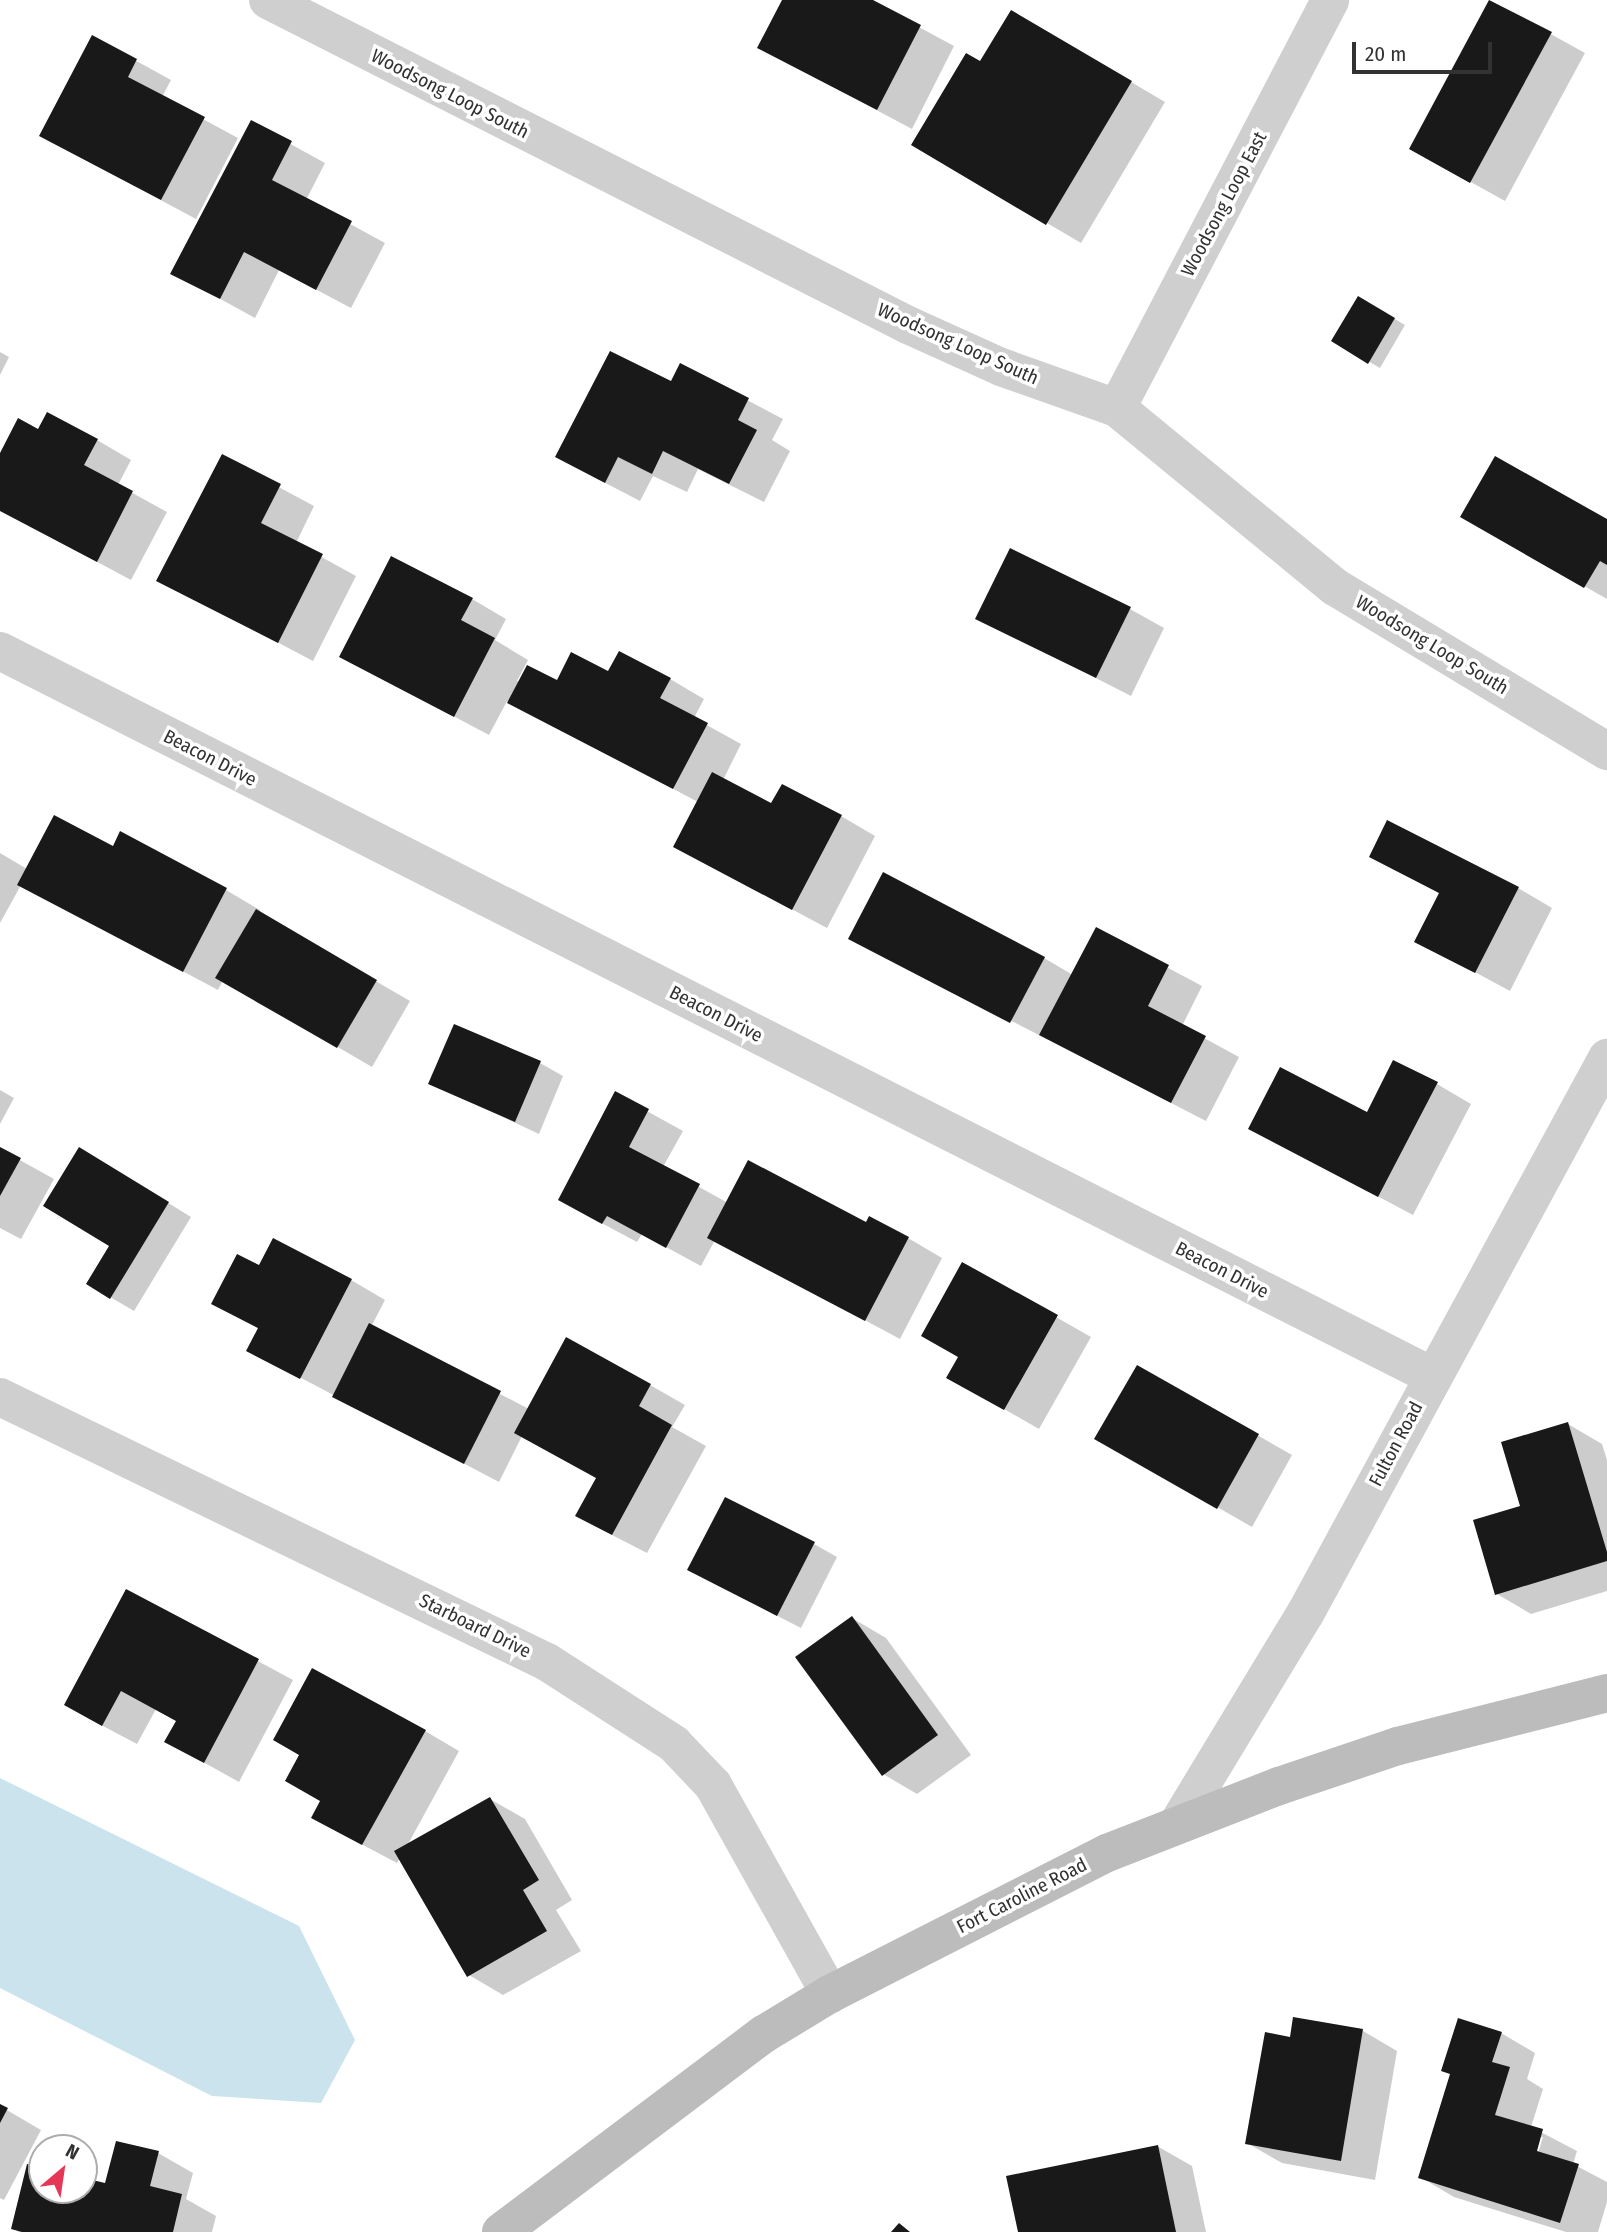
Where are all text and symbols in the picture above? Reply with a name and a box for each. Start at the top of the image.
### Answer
scale bar [1355,28,1495,72]
text: 20 m [1365,41,1406,67]
street label: Woodsong Loop South [367,44,533,144]
street label: Woodsong Loop East [1176,128,1272,280]
street label: Woodsong Loop South [874,298,1042,390]
street label: Woodsong Loop South [1352,590,1512,700]
street label: Beacon Drive [160,725,260,791]
street label: Beacon Drive [666,981,766,1047]
street label: Beacon Drive [1172,1237,1272,1303]
street label: Fulton Road [1364,1398,1428,1490]
street label: Starboard Drive [415,1589,535,1663]
street label: Fort Caroline Road [953,1853,1091,1939]
north arrow [28,2134,98,2204]
text: N [62,2139,83,2165]

